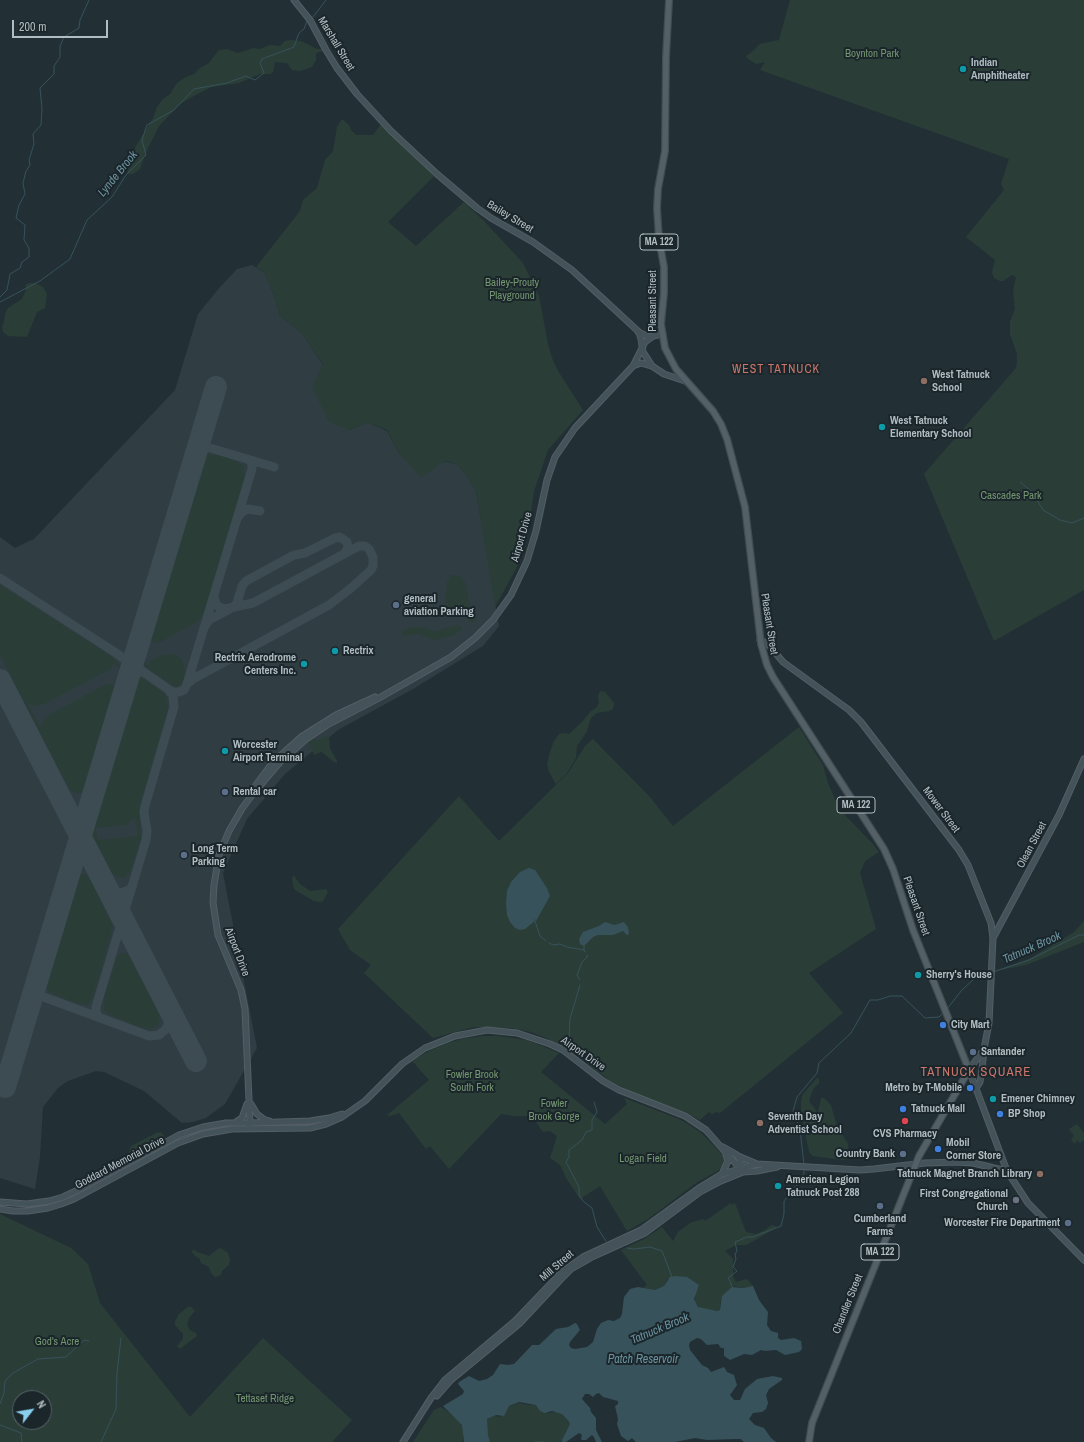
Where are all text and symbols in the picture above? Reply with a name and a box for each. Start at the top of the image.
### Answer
scale bar [14,12,110,38]
street label: Marshall Street [315,15,357,73]
text: 200 m [19,19,46,35]
park label: Boynton Park [845,47,899,61]
place label: Indian Amphitheater [971,56,1029,82]
marker: Indian Amphitheater [958,64,968,74]
water label: Lynde Brook [95,148,141,200]
street label: Bailey Street [484,198,536,236]
road number: MA 122 [640,234,678,250]
street label: Pleasant Street [646,270,660,332]
park label: Bailey-Prouty Playground [485,276,539,302]
district label: WEST TATNUCK [732,363,820,377]
place label: West Tatnuck School [932,368,990,394]
marker: West Tatnuck School [919,376,929,386]
place label: West Tatnuck Elementary School [890,414,971,440]
marker: West Tatnuck Elementary School [877,422,887,432]
park label: Cascades Park [980,489,1042,503]
street label: Airport Drive [509,511,535,563]
place label: general aviation Parking [404,592,474,618]
street label: Pleasant Street [758,593,780,655]
marker: general aviation Parking [391,600,401,610]
place label: Rectrix [343,644,374,658]
marker: Rectrix [330,646,340,656]
place label: Rectrix Aerodrome Centers Inc. [215,651,296,677]
marker: Rectrix Aerodrome Centers Inc. [299,659,309,669]
place label: Worcester Airport Terminal [233,738,303,764]
marker: Worcester Airport Terminal [220,746,230,756]
place label: Rental car [233,785,277,799]
street label: Mower Street [920,785,962,835]
marker: Rental car [220,787,230,797]
road number: MA 122 [837,797,875,813]
street label: Olean Street [1014,820,1050,870]
place label: Long Term Parking [192,842,238,868]
marker: Long Term Parking [179,850,189,860]
street label: Pleasant Street [900,875,932,937]
street label: Airport Drive [222,926,252,978]
water label: Tatnuck Brook [1001,929,1063,967]
place label: Sherry's House [926,968,992,982]
marker: Sherry's House [913,970,923,980]
place label: City Mart [951,1018,990,1032]
marker: City Mart [938,1020,948,1030]
street label: Airport Drive [558,1034,608,1074]
place label: Santander [981,1045,1025,1059]
marker: Santander [968,1047,978,1057]
district label: TATNUCK SQUARE [921,1065,1031,1081]
park label: Fowler Brook South Fork [446,1068,498,1094]
place label: Metro by T-Mobile [885,1081,962,1095]
marker: Metro by T-Mobile [965,1083,975,1093]
place label: Emener Chimney [1001,1092,1075,1106]
marker: Emener Chimney [988,1094,998,1104]
park label: Fowler Brook Gorge [528,1097,580,1123]
place label: Tatnuck Mall [911,1102,965,1116]
marker: Tatnuck Mall [898,1104,908,1114]
place label: BP Shop [1008,1107,1046,1121]
marker: BP Shop [995,1109,1005,1119]
place label: Seventh Day Adventist School [768,1110,842,1136]
marker: CVS Pharmacy [900,1116,910,1126]
marker: Seventh Day Adventist School [755,1118,765,1128]
place label: CVS Pharmacy [873,1127,937,1141]
street label: Goddard Memorial Drive [73,1134,167,1192]
place label: Mobil Corner Store [946,1136,1001,1162]
marker: Mobil Corner Store [933,1144,943,1154]
place label: Country Bank [836,1147,895,1161]
marker: Country Bank [898,1149,908,1159]
park label: Logan Field [619,1152,667,1166]
place label: Tatnuck Magnet Branch Library [897,1167,1032,1181]
marker: Tatnuck Magnet Branch Library [1035,1169,1045,1179]
place label: American Legion Tatnuck Post 288 [786,1173,860,1199]
marker: American Legion Tatnuck Post 288 [773,1181,783,1191]
place label: First Congregational Church [920,1187,1008,1213]
marker: First Congregational Church [1011,1195,1021,1205]
marker: Cumberland Farms [875,1201,885,1211]
place label: Cumberland Farms [854,1212,906,1238]
place label: Worcester Fire Department [944,1216,1060,1230]
marker: Worcester Fire Department [1063,1218,1073,1228]
road number: MA 122 [861,1244,899,1260]
street label: Mill Street [537,1248,577,1284]
street label: Chandler Street [830,1272,866,1336]
water label: Tatnuck Brook [629,1310,691,1348]
park label: God's Acre [35,1335,79,1349]
water label: Patch Reservoir [608,1353,678,1367]
north arrow [12,1390,52,1430]
park label: Tettaset Ridge [236,1392,294,1406]
text: N [34,1398,49,1411]

